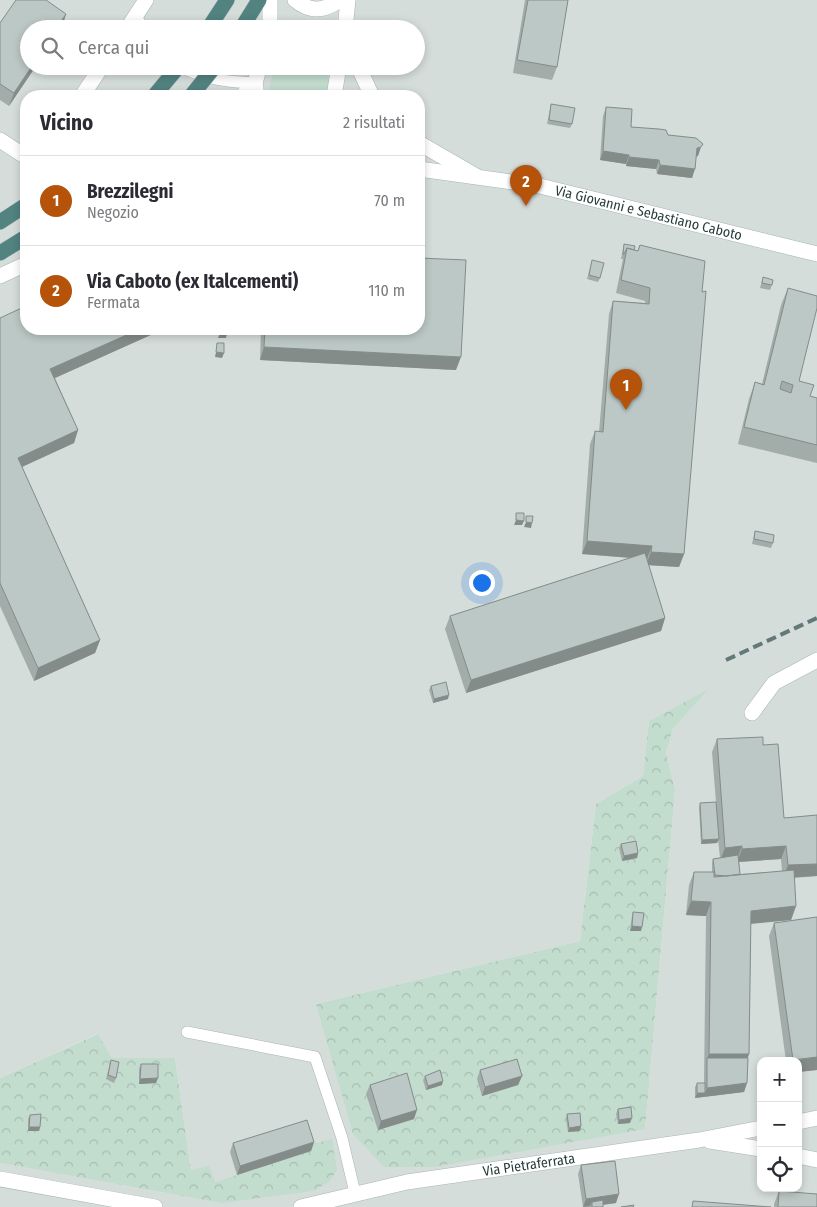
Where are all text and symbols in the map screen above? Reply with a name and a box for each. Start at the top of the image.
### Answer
search box [20,20,425,75]
icon: search [38,34,66,62]
text: Cerca qui [78,36,149,59]
text: Vicino [40,110,93,136]
text: 2 risultati [343,113,405,132]
pin: 2 [510,165,542,206]
text: Brezzilegni [87,180,173,203]
street label: Via Giovanni e Sebastiano Caboto [553,182,744,244]
text: 1 [53,191,59,210]
text: 70 m [374,191,405,210]
text: Negozio [87,203,139,222]
text: Via Caboto (ex Italcementi) [87,270,298,293]
text: 2 [52,281,60,300]
text: 110 m [368,281,405,300]
text: Fermata [87,293,140,312]
pin: 1 [610,369,642,410]
your location [469,570,495,596]
map controls [757,1057,802,1192]
button: + [757,1057,802,1102]
button: − [757,1102,802,1147]
button: locate [757,1147,802,1192]
street label: Via Pietraferrata [482,1150,576,1180]

